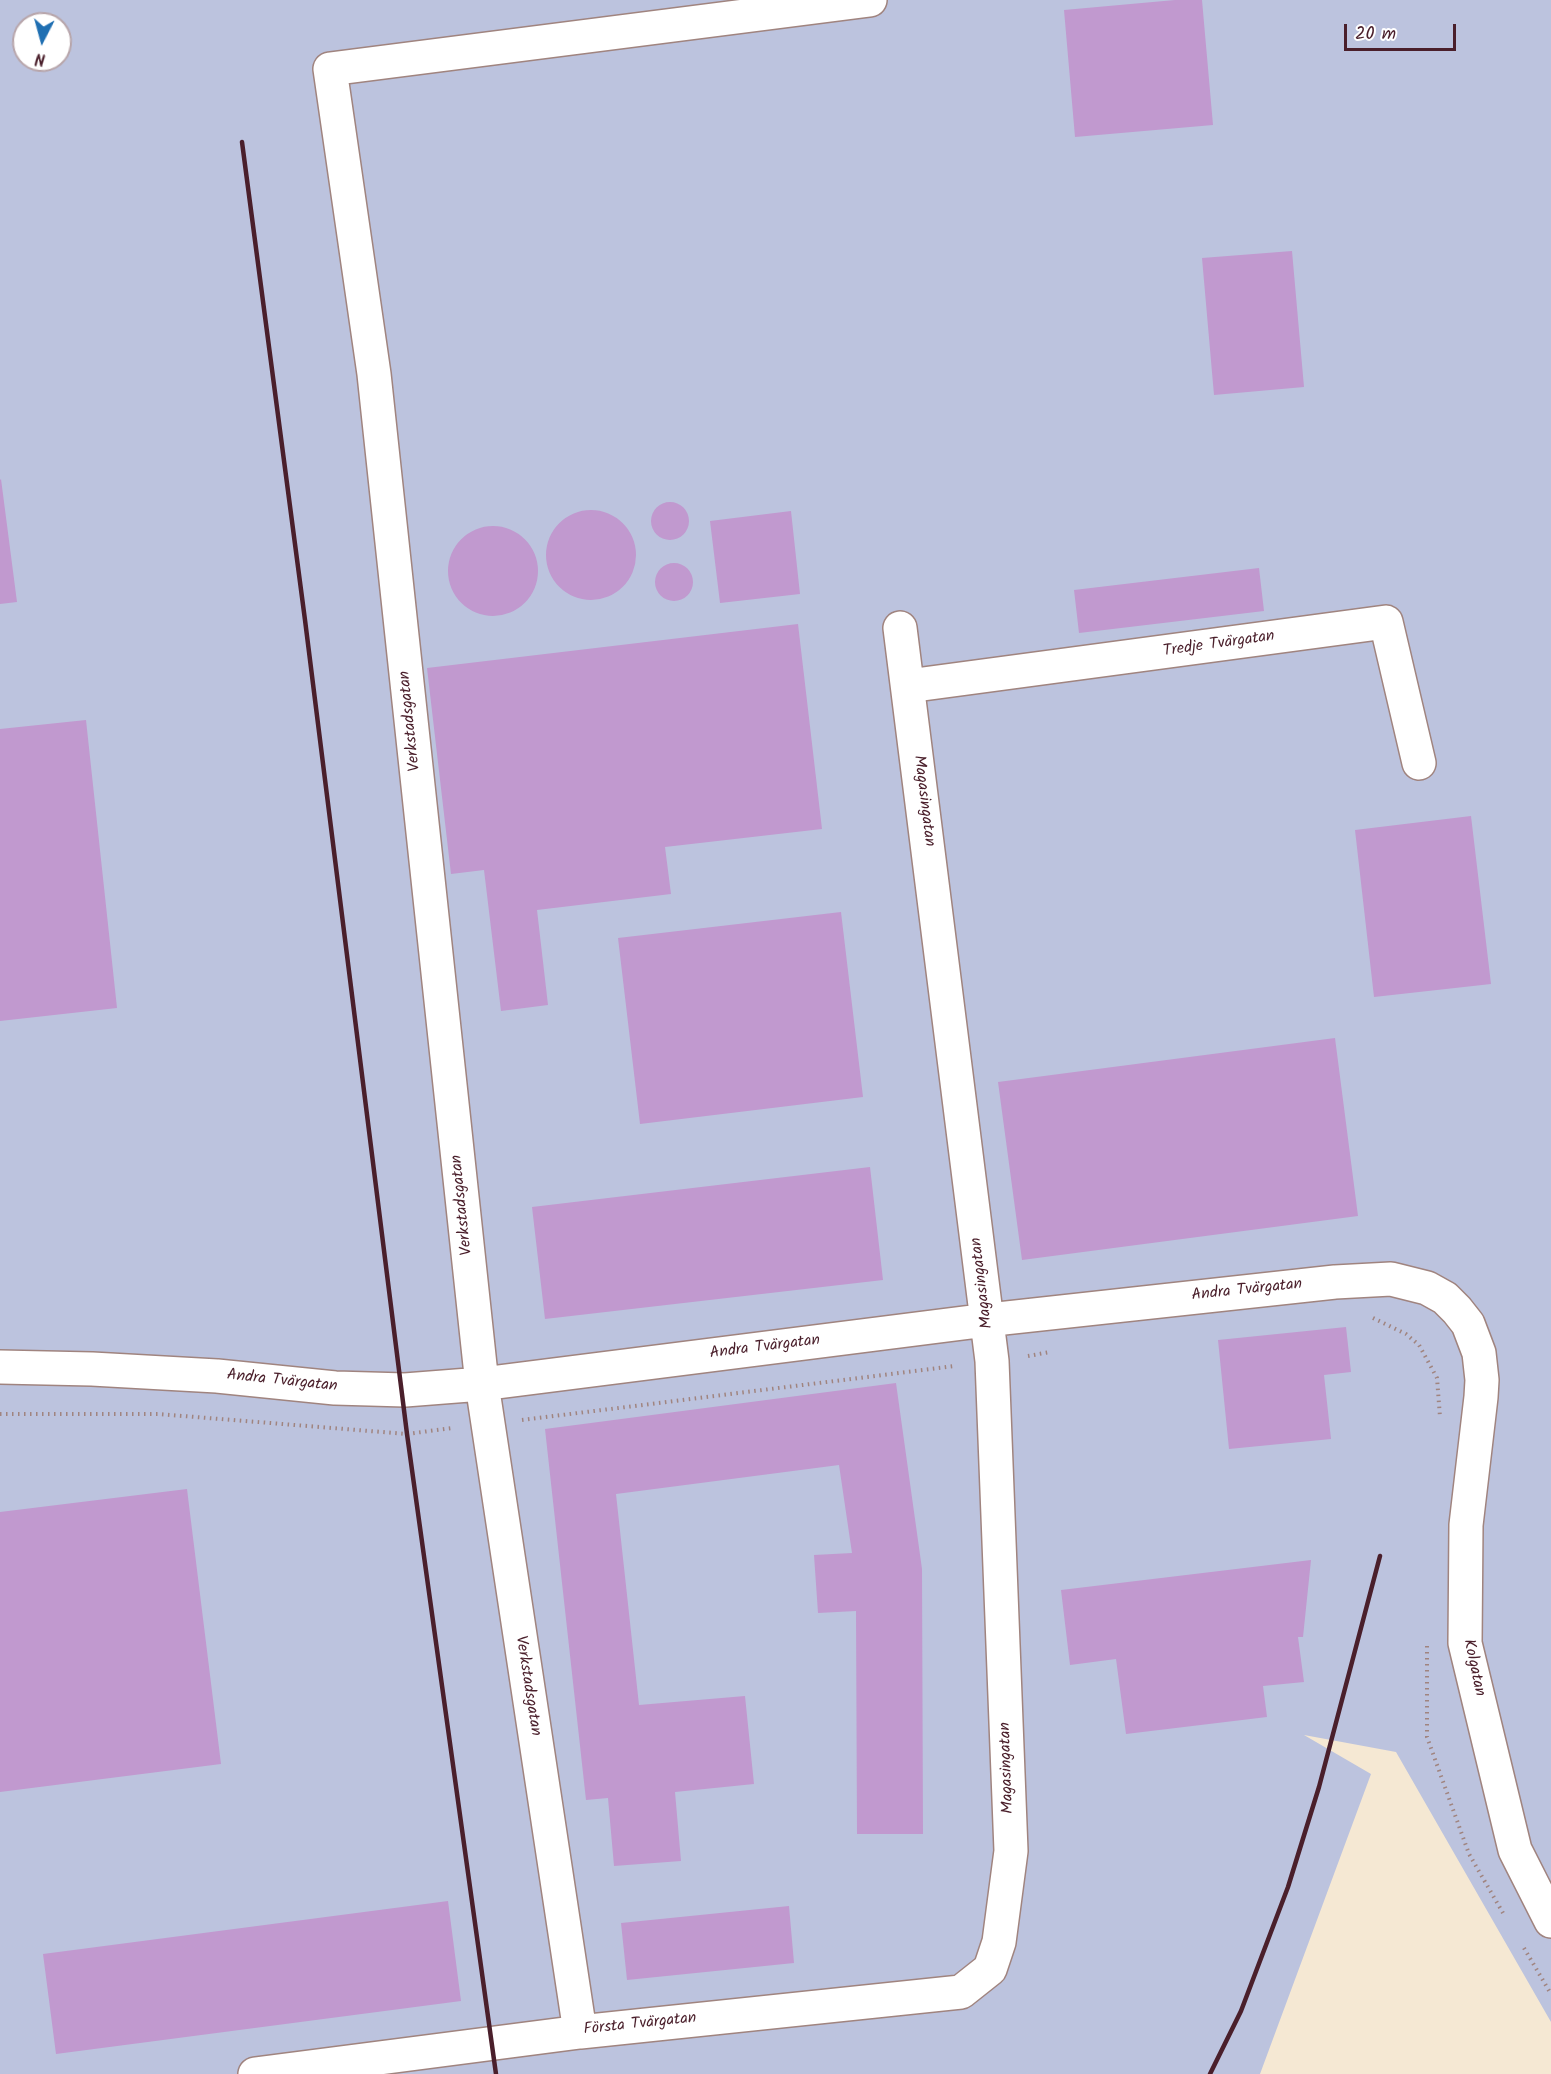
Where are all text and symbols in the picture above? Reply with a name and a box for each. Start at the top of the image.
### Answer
north arrow [12,12,72,72]
scale bar [1347,12,1460,50]
text: 20 m [1355,20,1396,49]
text: N [34,45,47,71]
street label: Tredje Tvärgatan [1162,628,1276,662]
street label: Verkstadsgatan [396,670,426,772]
street label: Magasingatan [908,754,938,848]
street label: Verkstadsgatan [448,1154,478,1256]
street label: Magasingatan [968,1236,998,1330]
street label: Andra Tvärgatan [1191,1276,1303,1306]
street label: Andra Tvärgatan [709,1332,821,1364]
street label: Andra Tvärgatan [226,1367,338,1397]
street label: Verkstadsgatan [510,1635,544,1737]
street label: Kolgatan [1458,1638,1488,1698]
street label: Magasingatan [997,1722,1019,1814]
street label: Första Tvärgatan [583,2010,697,2040]

